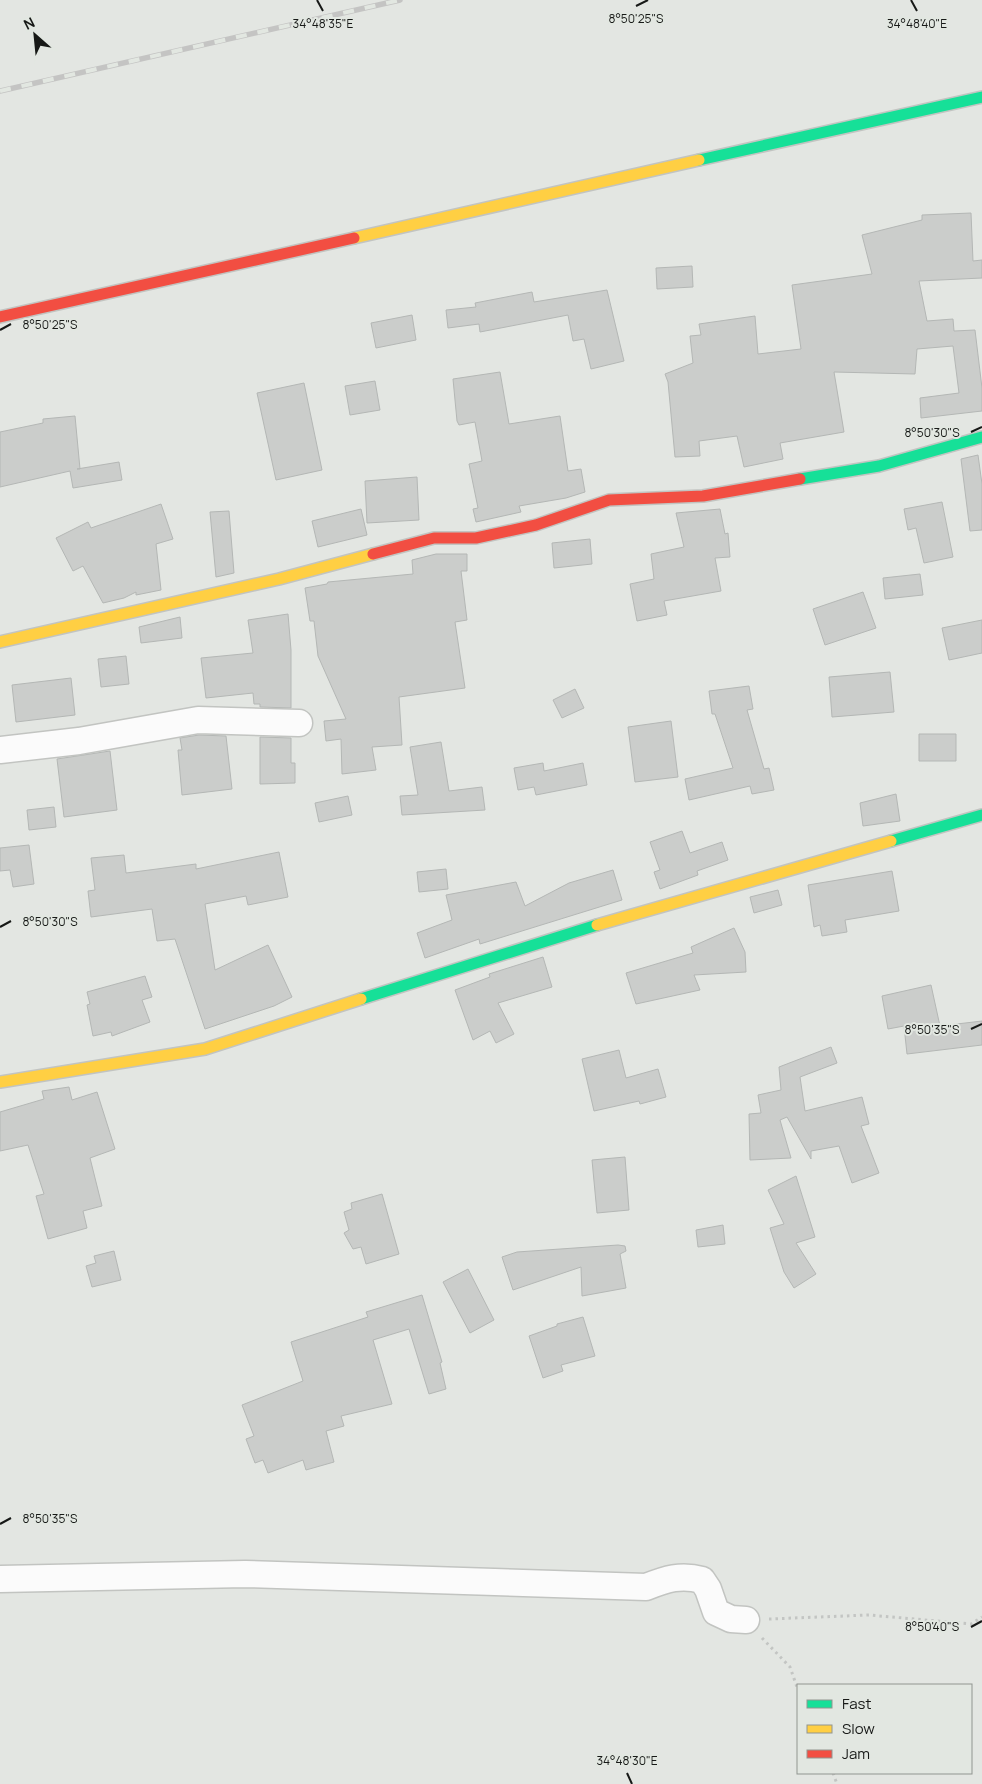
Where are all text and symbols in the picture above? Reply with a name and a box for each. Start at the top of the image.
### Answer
north arrow [10,10,60,60]
text: 8°50'25"S [608,10,664,27]
text: N [20,12,38,34]
text: 34°48'35"E [293,15,354,32]
text: 34°48'40"E [887,15,947,32]
text: 8°50'25"S [22,316,78,333]
text: 8°50'30"S [904,424,960,441]
text: 8°50'30"S [22,913,78,930]
text: 8°50'35"S [905,1021,959,1038]
text: 8°50'35"S [23,1510,77,1527]
text: 8°50'40"S [905,1618,959,1635]
legend [797,1684,972,1774]
text: Fast [842,1693,871,1714]
text: Slow [842,1718,875,1739]
text: Jam [842,1743,870,1764]
text: 34°48'30"E [596,1752,658,1769]

